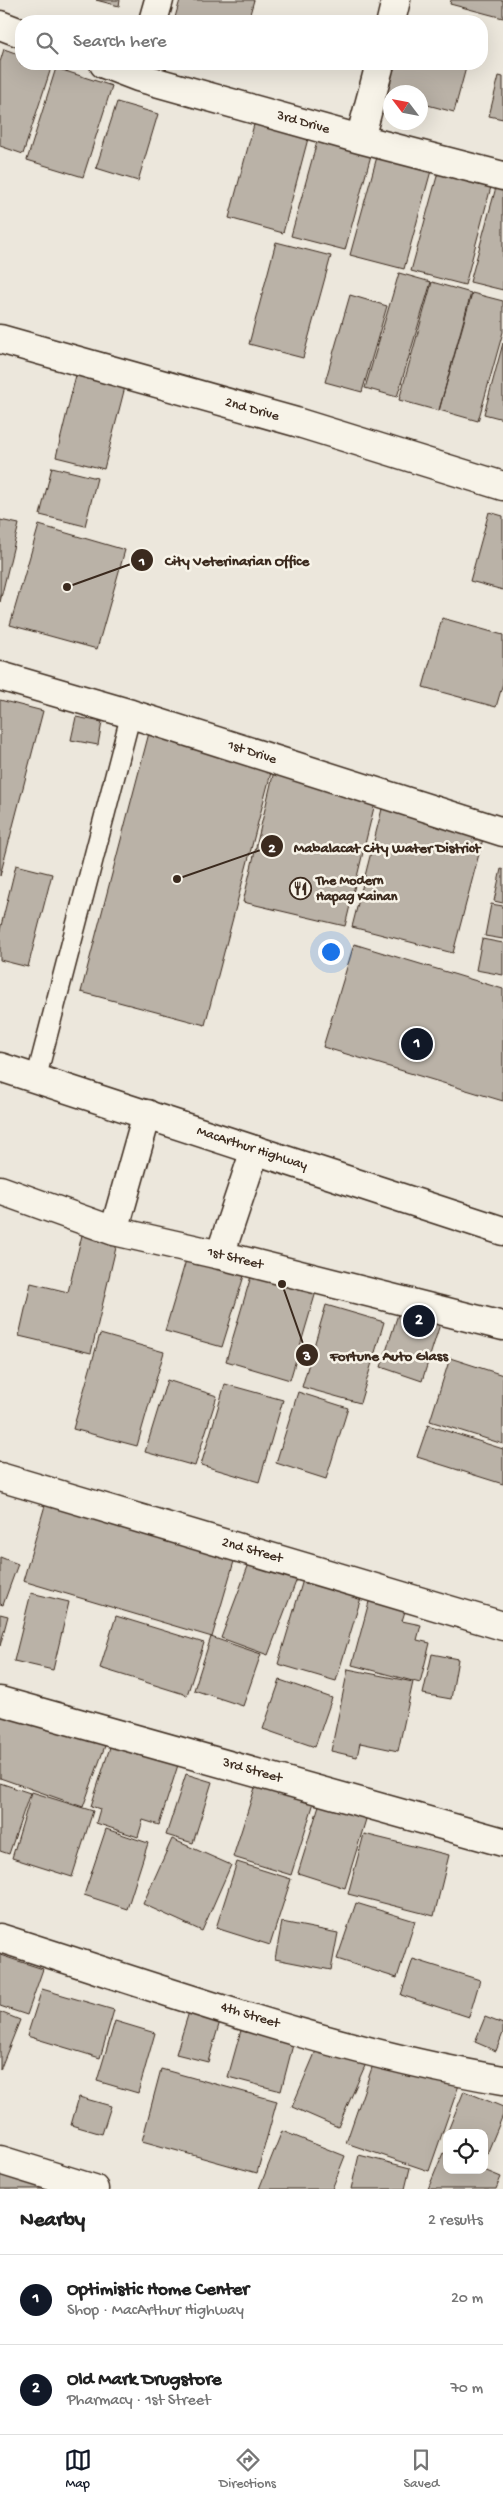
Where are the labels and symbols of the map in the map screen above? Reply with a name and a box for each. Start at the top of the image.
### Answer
north arrow [383,85,428,130]
street label: 3rd Drive [274,107,332,139]
street label: 2nd Drive [223,394,282,426]
callout: City Veterinarian Office [130,545,319,575]
text: 1 [138,553,145,571]
text: City Veterinarian Office [164,553,310,571]
street label: 1st Drive [224,737,279,769]
callout: Mabalacat City Water District [259,831,491,861]
text: 2 [268,840,276,858]
text: Mabalacat City Water District [294,840,482,858]
place label: The Modern Hapag Kainan [315,873,398,906]
restaurant icon: The Modern Hapag Kainan [288,877,312,901]
your location [318,939,344,965]
pin: 1 [401,1025,433,1063]
street label: MacArthur Highway [194,1123,310,1175]
street label: 1st Street [204,1244,266,1274]
pin: 2 [403,1302,435,1340]
callout: Fortune Auto Glass [295,1340,458,1370]
text: 3 [302,1348,311,1366]
text: Fortune Auto Glass [329,1348,449,1366]
street label: 2nd Street [220,1534,286,1568]
street label: 3rd Street [219,1754,285,1788]
street label: 4th Street [219,1999,283,2033]

